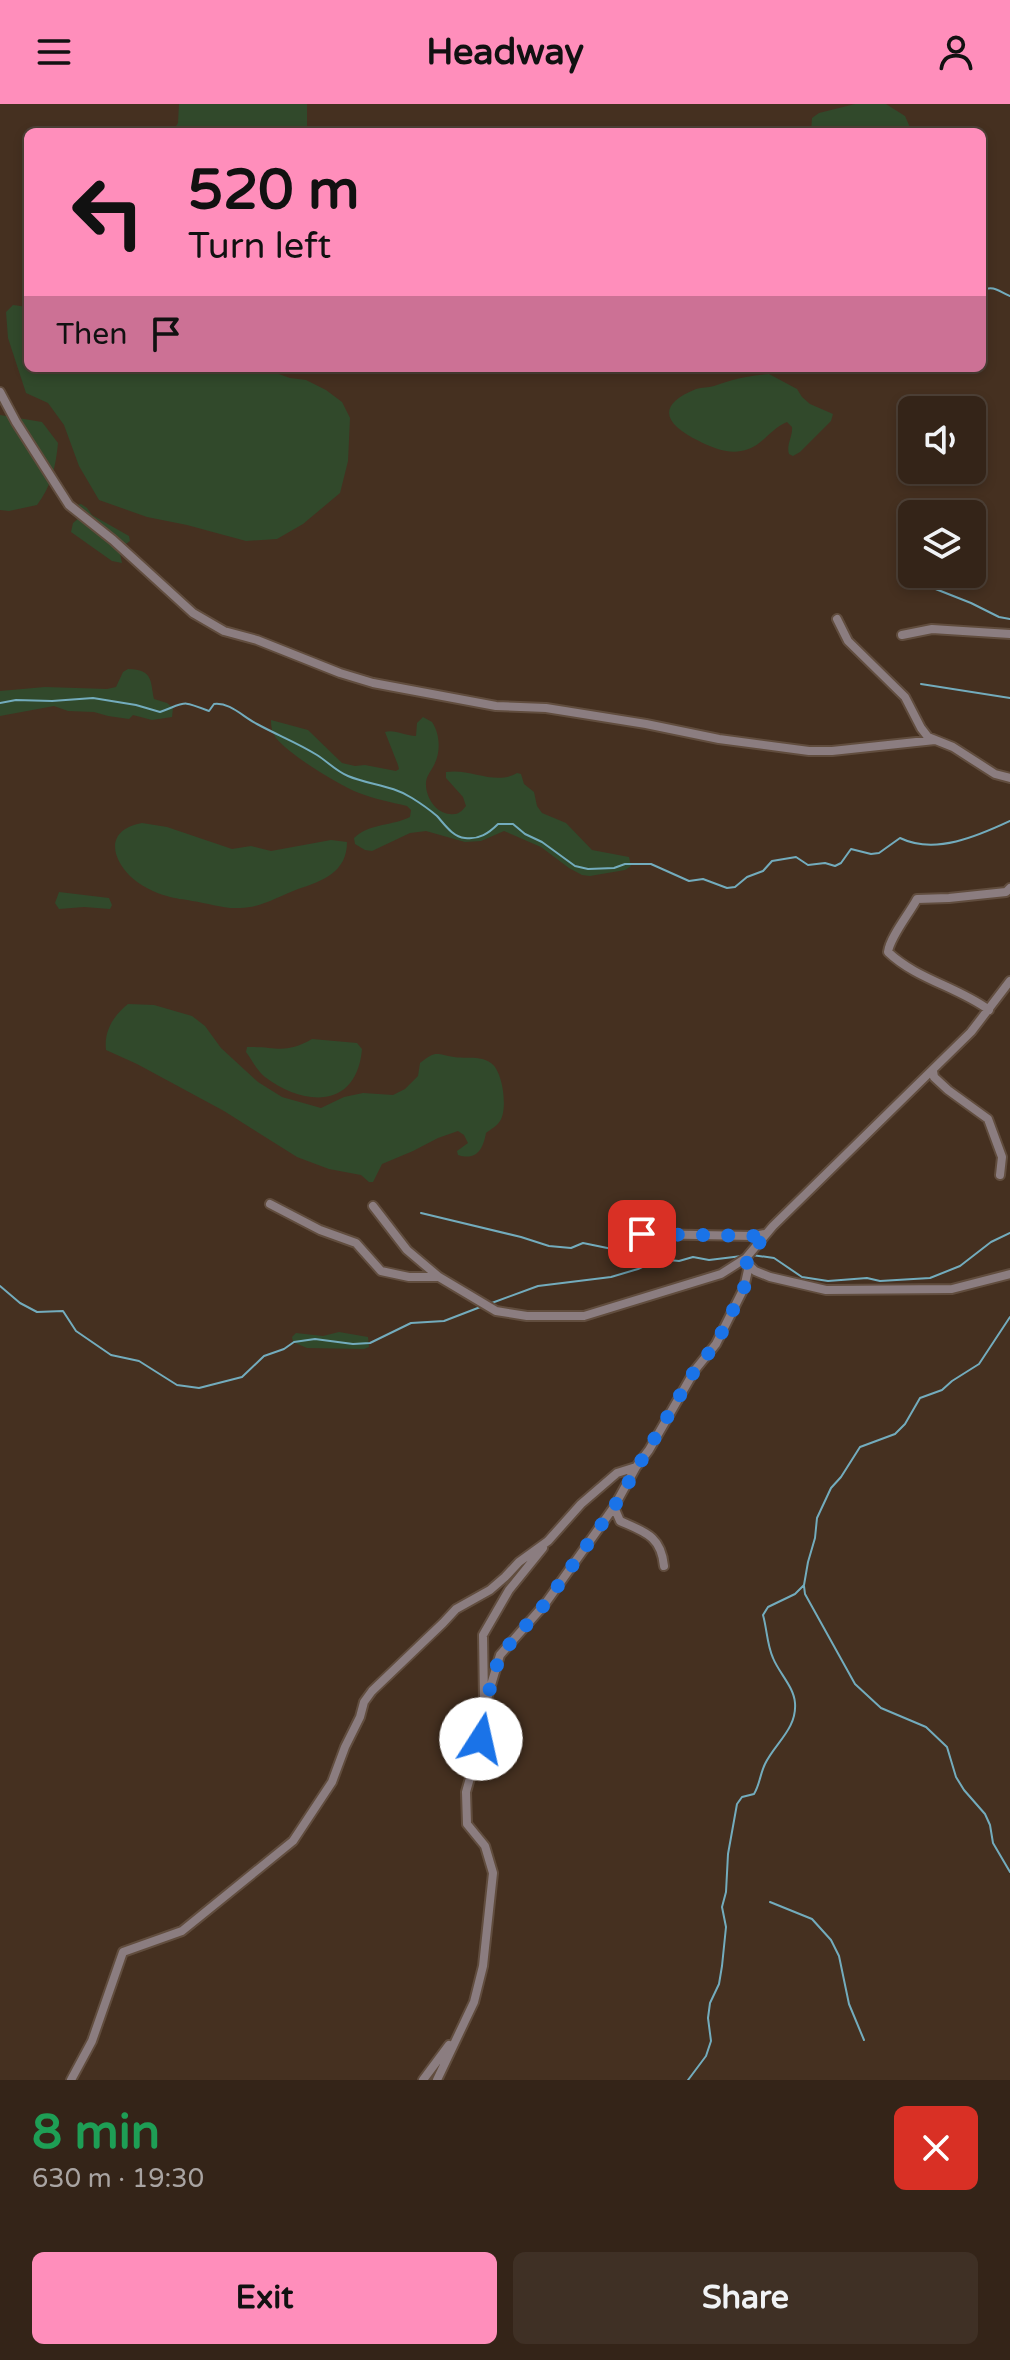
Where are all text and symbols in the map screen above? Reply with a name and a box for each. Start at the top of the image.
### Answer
icon: menu [32,30,76,74]
icon: person [934,30,978,74]
text: Headway [426,31,584,74]
text: 520 m [188,157,359,224]
icon: left [56,160,160,264]
text: Turn left [188,225,331,268]
icon: arrive [144,312,188,356]
text: Then [56,316,128,353]
map controls [898,396,986,588]
button: sound [898,396,986,484]
button: layers [898,500,986,588]
pin [608,1200,676,1268]
icon: arrive [620,1212,664,1256]
position arrow [439,1697,523,1781]
text: 8 min [32,2104,160,2162]
button: close [894,2106,978,2190]
text: 630 m · 19:30 [32,2163,204,2194]
button: Exit [32,2252,497,2344]
button: Share [513,2252,978,2344]

